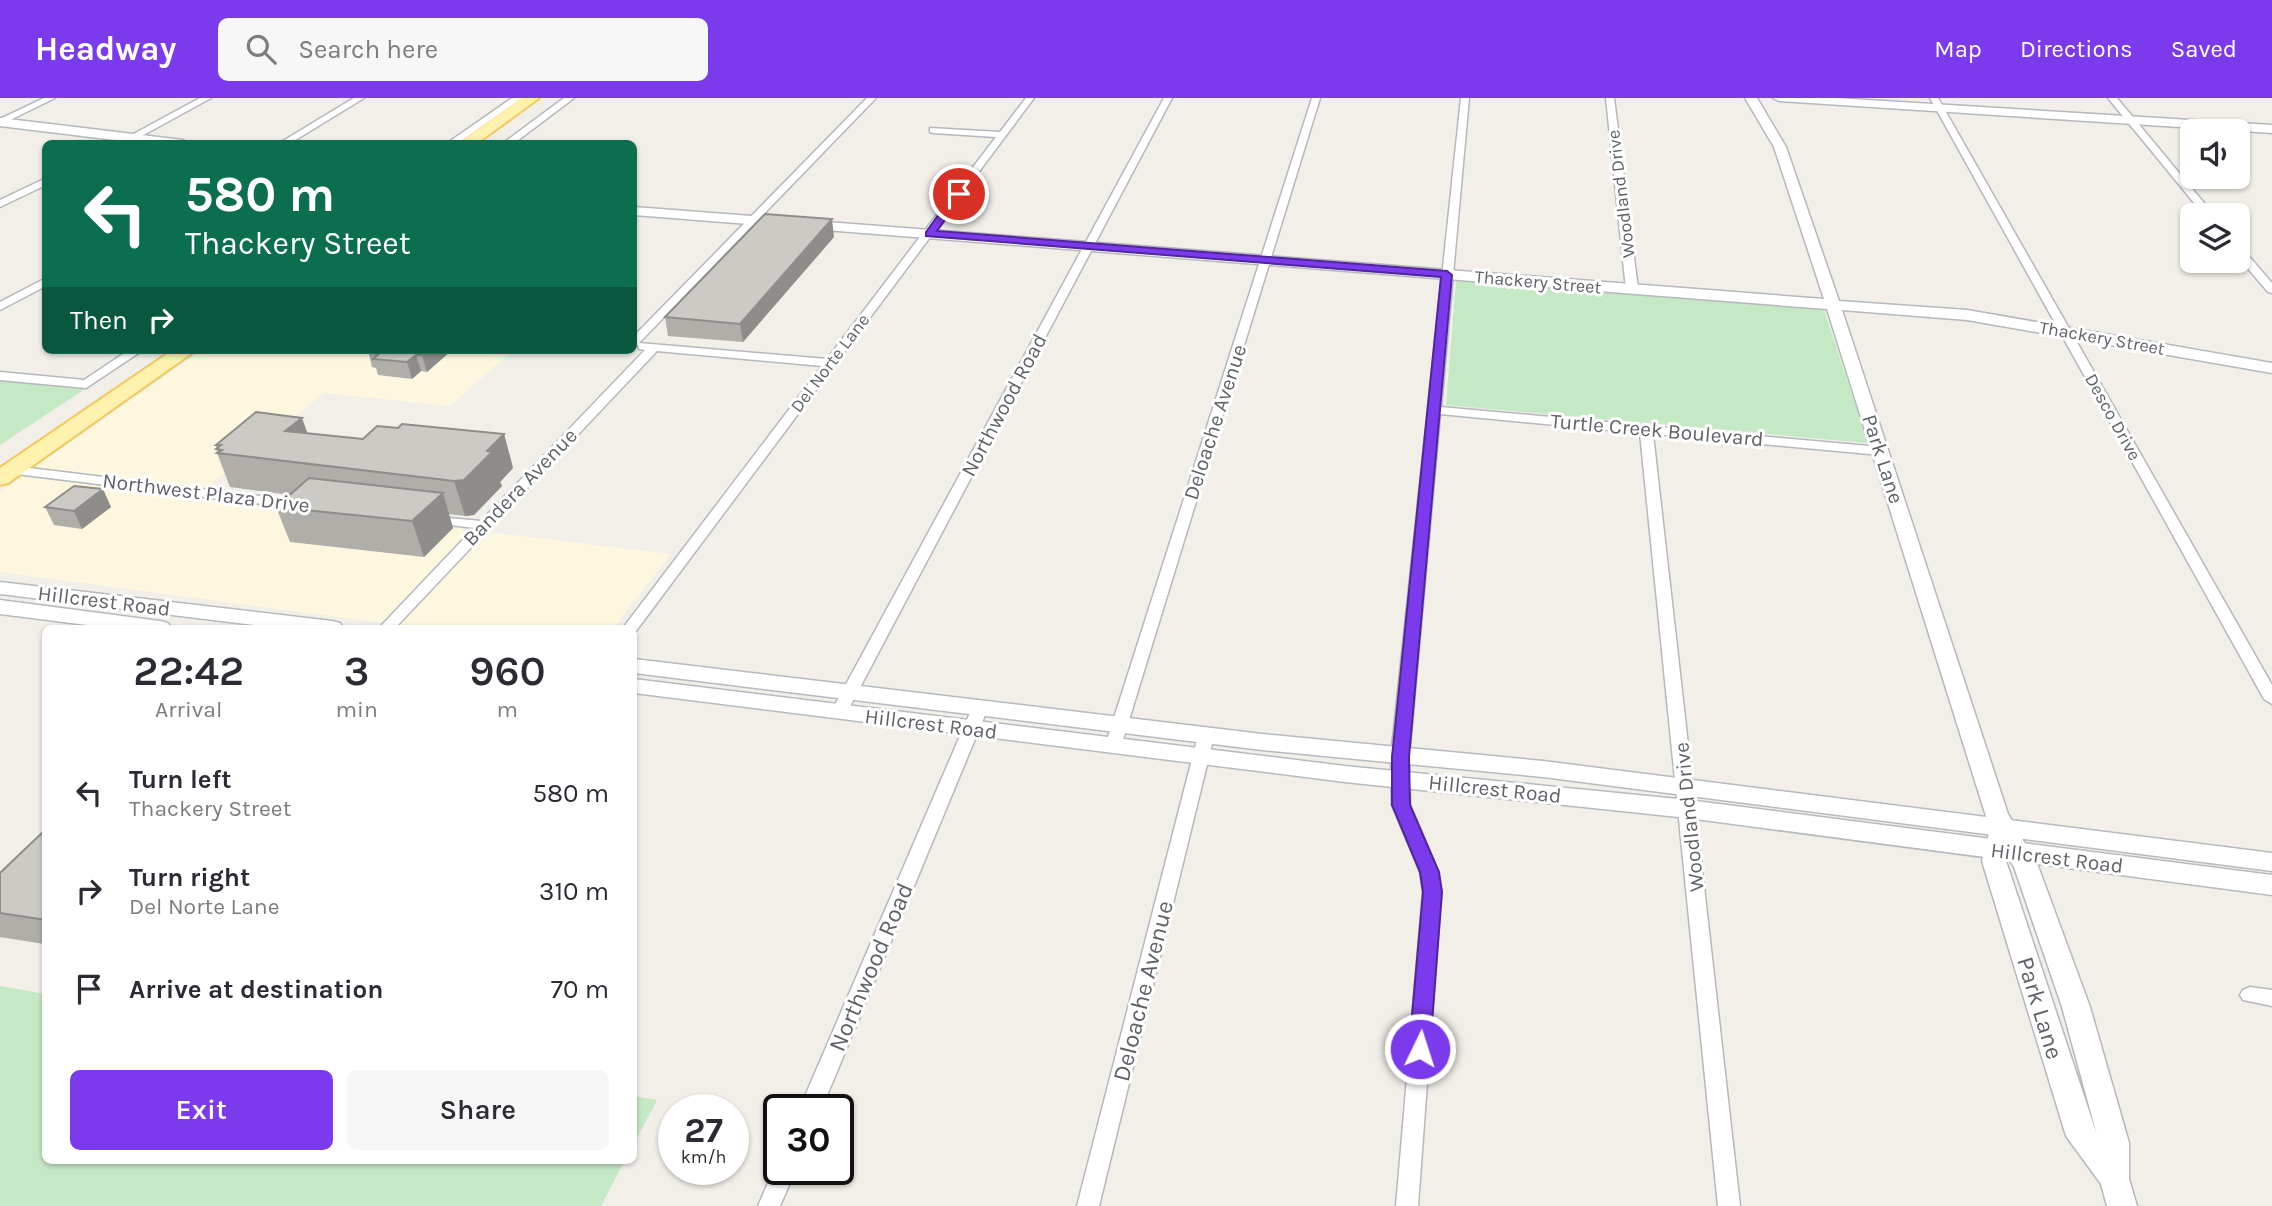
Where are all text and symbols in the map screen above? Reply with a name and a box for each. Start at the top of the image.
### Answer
search box [218,18,708,81]
text: Headway [35,30,176,68]
icon: search [242,30,280,68]
text: Search here [298,34,438,65]
text: Map [1934,35,1982,63]
text: Directions [2020,35,2133,63]
text: Saved [2171,35,2237,63]
map controls [2180,119,2250,273]
button: sound [2180,119,2250,189]
street label: Woodland Drive [1602,129,1640,259]
pin [929,164,989,224]
text: 580 m [185,166,335,223]
icon: left [70,168,161,259]
icon: arrive [940,175,978,213]
button: layers [2180,203,2250,273]
text: Thackery Street [185,225,411,262]
street label: Thackery Street [1474,266,1602,299]
icon: right [142,301,180,339]
text: Then [70,305,128,336]
street label: Del Norte Lane [786,309,874,417]
street label: Thackery Street [2038,316,2167,360]
street label: Northwood Road [956,330,1052,480]
street label: Deloache Avenue [1179,341,1251,503]
street label: Desco Drive [2080,370,2146,464]
street label: Turtle Creek Boulevard [1549,409,1765,451]
street label: Park Lane [1857,411,1909,507]
street label: Bandera Avenue [458,423,582,551]
street label: Northwest Plaza Drive [101,468,311,518]
street label: Hillcrest Road [36,581,172,621]
text: 22:42 [133,646,244,696]
text: 3 [344,646,370,696]
text: 960 [469,646,546,696]
text: Arrival [155,696,222,723]
text: min [336,696,378,723]
text: m [497,696,518,723]
street label: Hillcrest Road [863,704,999,744]
street label: Woodland Drive [1669,741,1709,893]
text: Turn left [129,764,231,795]
street label: Hillcrest Road [1427,770,1563,808]
icon: left [70,774,108,812]
text: 580 m [532,778,609,809]
text: Thackery Street [129,795,291,822]
street label: Hillcrest Road [1989,838,2125,878]
text: Turn right [129,862,250,893]
icon: right [70,872,108,910]
text: 310 m [539,876,609,907]
street label: Northwood Road [823,878,919,1056]
text: Del Norte Lane [129,893,280,920]
street label: Deloache Avenue [1107,898,1179,1084]
street label: Park Lane [2011,953,2069,1063]
icon: arrive [70,970,108,1008]
text: Arrive at destination [129,974,383,1005]
text: 70 m [551,974,609,1005]
position arrow [1383,1012,1457,1086]
button: Exit [70,1070,333,1150]
button: Share [347,1070,609,1150]
speed limit sign: 30 [763,1094,854,1185]
text: 27 [684,1110,723,1151]
text: km/h [681,1146,726,1168]

